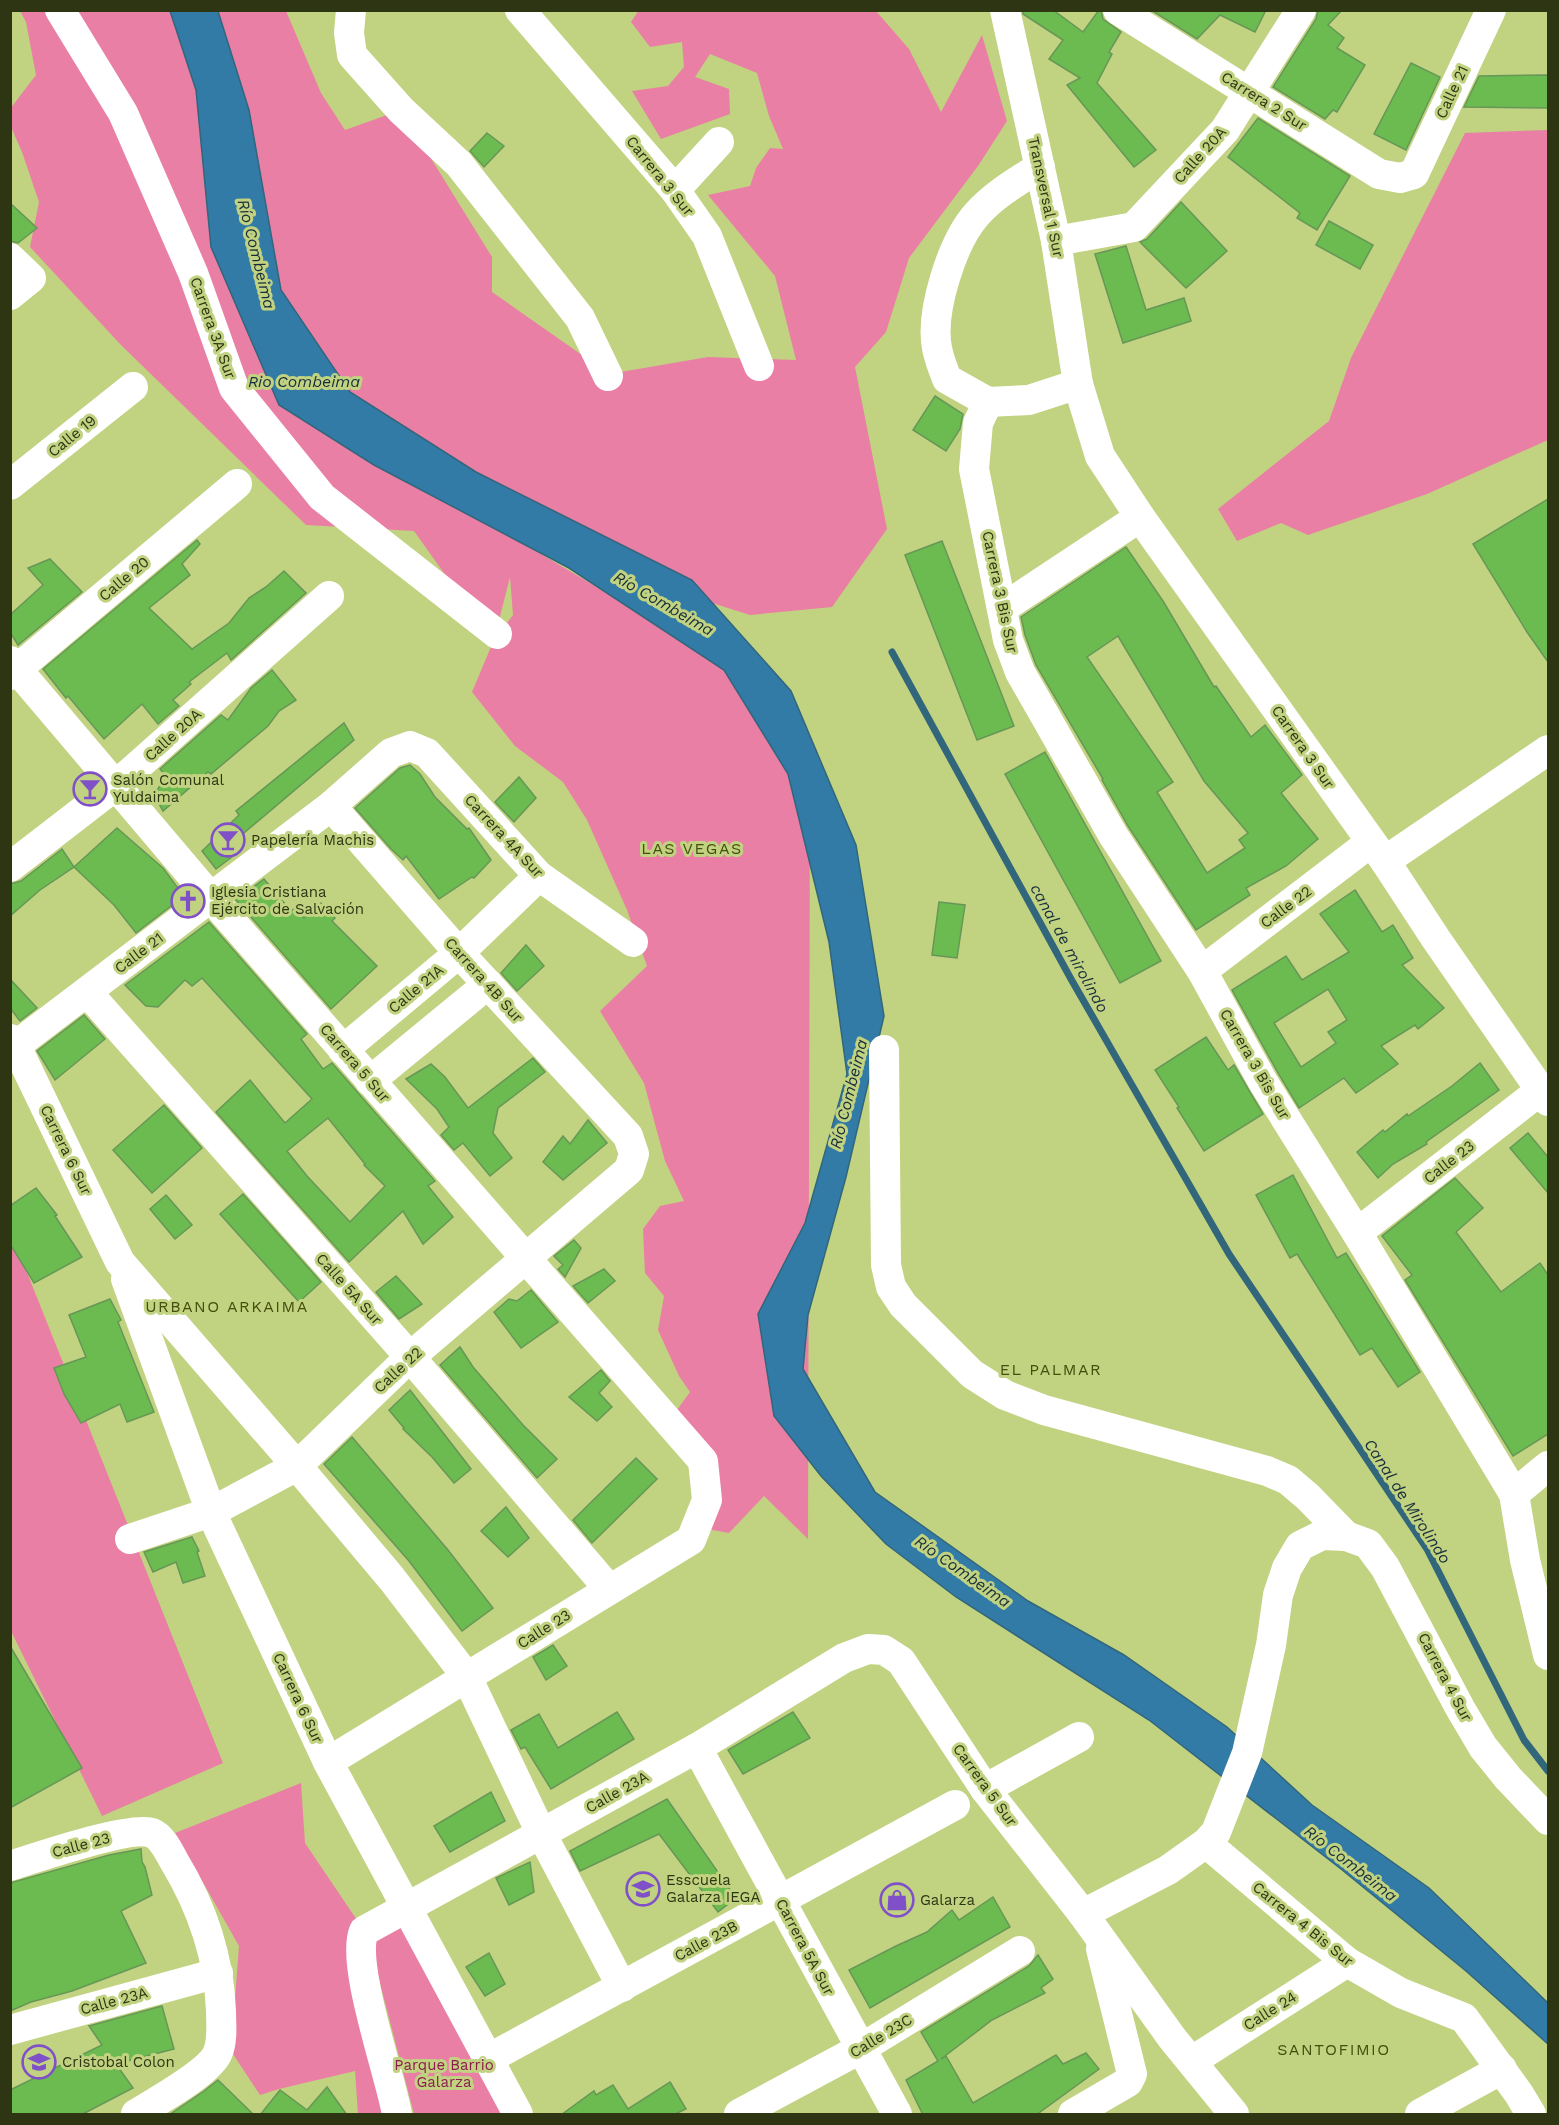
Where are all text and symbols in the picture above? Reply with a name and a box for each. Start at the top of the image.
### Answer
street label: Calle 21 [1432,63,1472,121]
street label: Carrera 2 Sur [1218,68,1310,134]
street label: Calle 20A [1170,123,1230,187]
street label: Carrera 3 Sur [622,132,698,220]
street label: Transversal 1 Sur [1024,135,1068,259]
water label: Río Combeima [234,197,279,311]
street label: Carrera 3A Sur [186,275,240,381]
water label: Rio Combeima [248,372,360,391]
street label: Calle 19 [44,411,100,461]
street label: Carrera 3 Bis Sur [978,529,1022,655]
street label: Calle 20 [95,553,153,605]
water label: Río Combeima [610,567,717,640]
street label: Carrera 3 Sur [1268,702,1338,792]
street label: Calle 20A [141,705,205,765]
bar icon: Salón Comunal Yuldaima [72,771,108,807]
place label: Salón Comunal Yuldaima [113,771,225,806]
street label: Carrera 4A Sur [461,791,547,881]
bar icon: Papelería Machis [210,822,246,858]
place label: Papelería Machis [251,831,374,849]
district label: LAS VEGAS [641,839,743,858]
water label: canal de mirolindo [1026,881,1113,1016]
street label: Calle 22 [1257,882,1315,932]
church icon: Iglesia Cristiana Ejército de Salvación [170,883,206,919]
place label: Iglesia Cristiana Ejército de Salvación [211,883,364,918]
street label: Calle 21 [111,929,167,977]
street label: Carrera 4B Sur [441,934,527,1026]
street label: Calle 21A [385,961,447,1017]
street label: Carrera 3 Bis Sur [1216,1006,1294,1122]
street label: Carrera 5 Sur [316,1020,394,1106]
water label: Río Combeima [826,1037,871,1151]
street label: Carrera 6 Sur [36,1102,96,1198]
street label: Calle 23 [1420,1137,1478,1187]
street label: Calle 5A Sur [312,1250,386,1328]
district label: URBANO ARKAIMA [145,1297,309,1316]
street label: Calle 22 [370,1343,426,1397]
district label: EL PALMAR [1000,1360,1102,1379]
water label: Canal de Mirolindo [1360,1435,1455,1567]
water label: Río Combeima [911,1531,1014,1611]
street label: Calle 23 [514,1606,574,1652]
street label: Carrera 4 Sur [1414,1630,1476,1724]
street label: Carrera 6 Sur [269,1650,327,1746]
street label: Carrera 5 Sur [949,1740,1021,1830]
street label: Calle 23A [582,1767,652,1817]
water label: Río Combeima [1301,1821,1401,1905]
street label: Calle 23 [50,1829,112,1861]
school or university icon: Esscuela Galarza IEGA [625,1871,661,1907]
place label: Esscuela Galarza IEGA [666,1871,760,1906]
street label: Carrera 4 Bis Sur [1249,1878,1357,1970]
shop icon: Galarza [879,1882,915,1918]
place label: Galarza [920,1891,976,1909]
street label: Carrera 5A Sur [772,1896,838,1998]
street label: Calle 23B [671,1917,741,1965]
street label: Calle 23A [78,1983,150,2019]
street label: Calle 24 [1240,1988,1300,2034]
street label: Calle 23C [847,2010,915,2062]
district label: SANTOFIMIO [1277,2040,1391,2059]
school or university icon: Cristobal Colon [21,2044,57,2080]
place label: Cristobal Colon [62,2053,175,2071]
park label: Parque Barrio Galarza [394,2056,494,2091]

